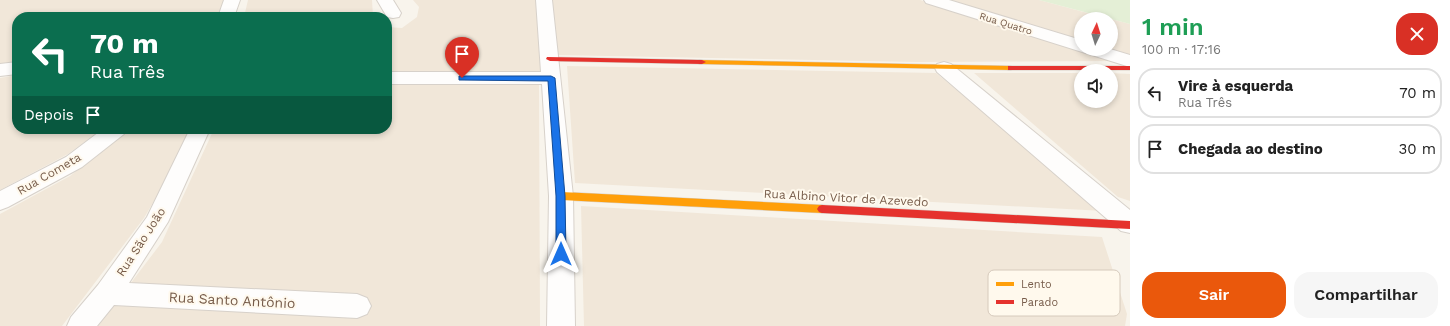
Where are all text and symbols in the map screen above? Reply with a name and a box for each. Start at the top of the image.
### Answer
street label: Rua Quatro [978,10,1034,37]
north arrow [1074,12,1118,56]
map controls [1074,12,1118,108]
text: 1 min [1142,13,1204,41]
button: close [1396,13,1438,55]
text: 70 m [90,27,159,60]
icon: left [24,28,76,80]
pin [445,37,479,78]
text: 100 m · 17:16 [1142,42,1221,57]
icon: arrive [451,43,473,65]
text: Rua Três [90,61,165,82]
button: sound [1074,64,1118,108]
text: Vire à esquerda [1178,77,1293,95]
icon: left [1144,82,1166,104]
text: 70 m [1399,84,1436,102]
text: Rua Três [1178,95,1232,110]
icon: arrive [82,104,104,126]
text: Depois [24,106,74,124]
icon: arrive [1144,138,1166,160]
text: Chegada ao destino [1178,140,1323,158]
text: 30 m [1399,140,1436,158]
street label: Rua Cometa [15,150,84,198]
street label: Rua Albino Vitor de Azevedo [763,187,929,209]
street label: Rua São João [114,205,168,279]
position arrow [540,233,582,275]
legend [988,270,1120,316]
button: Sair [1142,272,1286,318]
button: Compartilhar [1294,272,1438,318]
text: Lento [1021,278,1052,291]
street label: Rua Santo Antônio [168,289,296,311]
text: Parado [1021,296,1058,309]

